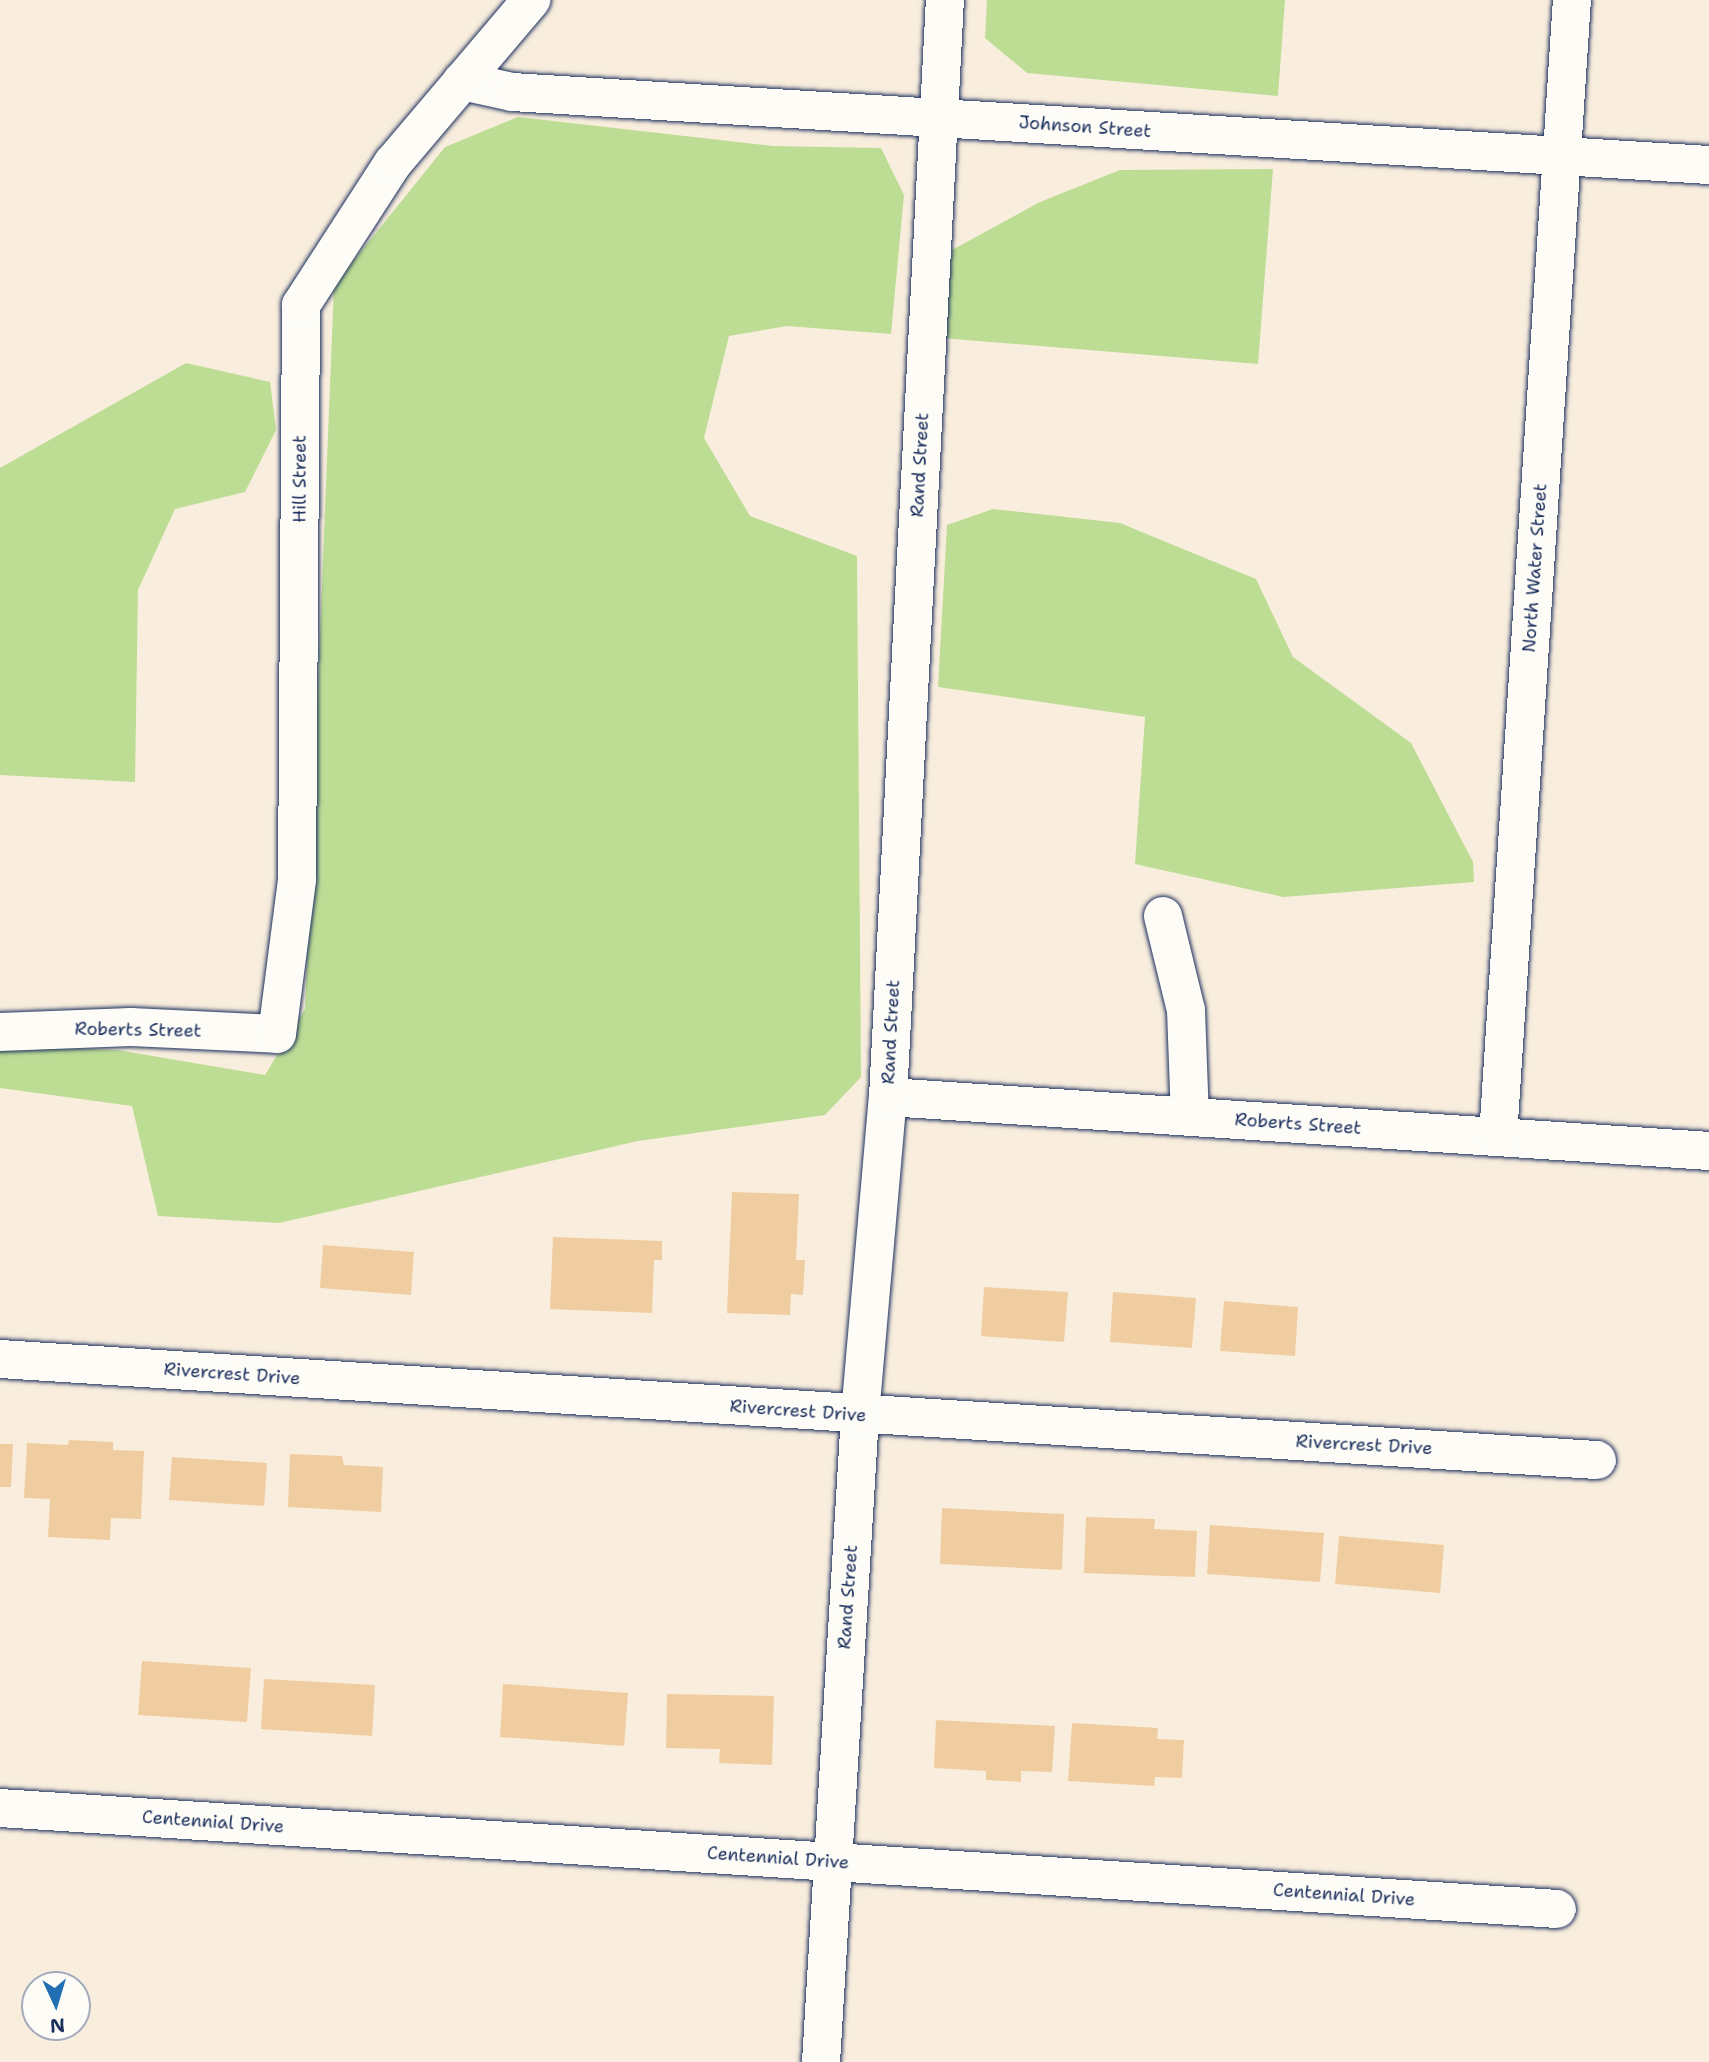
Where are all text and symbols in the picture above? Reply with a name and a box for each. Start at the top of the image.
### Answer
street label: Johnson Street [1018,112,1152,142]
street label: Rand Street [906,412,934,518]
street label: Hill Street [289,435,311,523]
street label: North Water Street [1518,483,1552,653]
street label: Rand Street [877,979,905,1085]
street label: Roberts Street [74,1018,202,1042]
street label: Roberts Street [1234,1109,1362,1139]
street label: Rivercrest Drive [163,1358,301,1390]
street label: Rivercrest Drive [729,1395,867,1427]
street label: Rivercrest Drive [1295,1431,1433,1459]
street label: Rand Street [834,1544,862,1650]
street label: Centennial Drive [141,1806,285,1838]
street label: Centennial Drive [706,1842,850,1874]
street label: Centennial Drive [1272,1879,1416,1911]
north arrow [21,1971,91,2041]
text: N [49,2012,66,2038]

